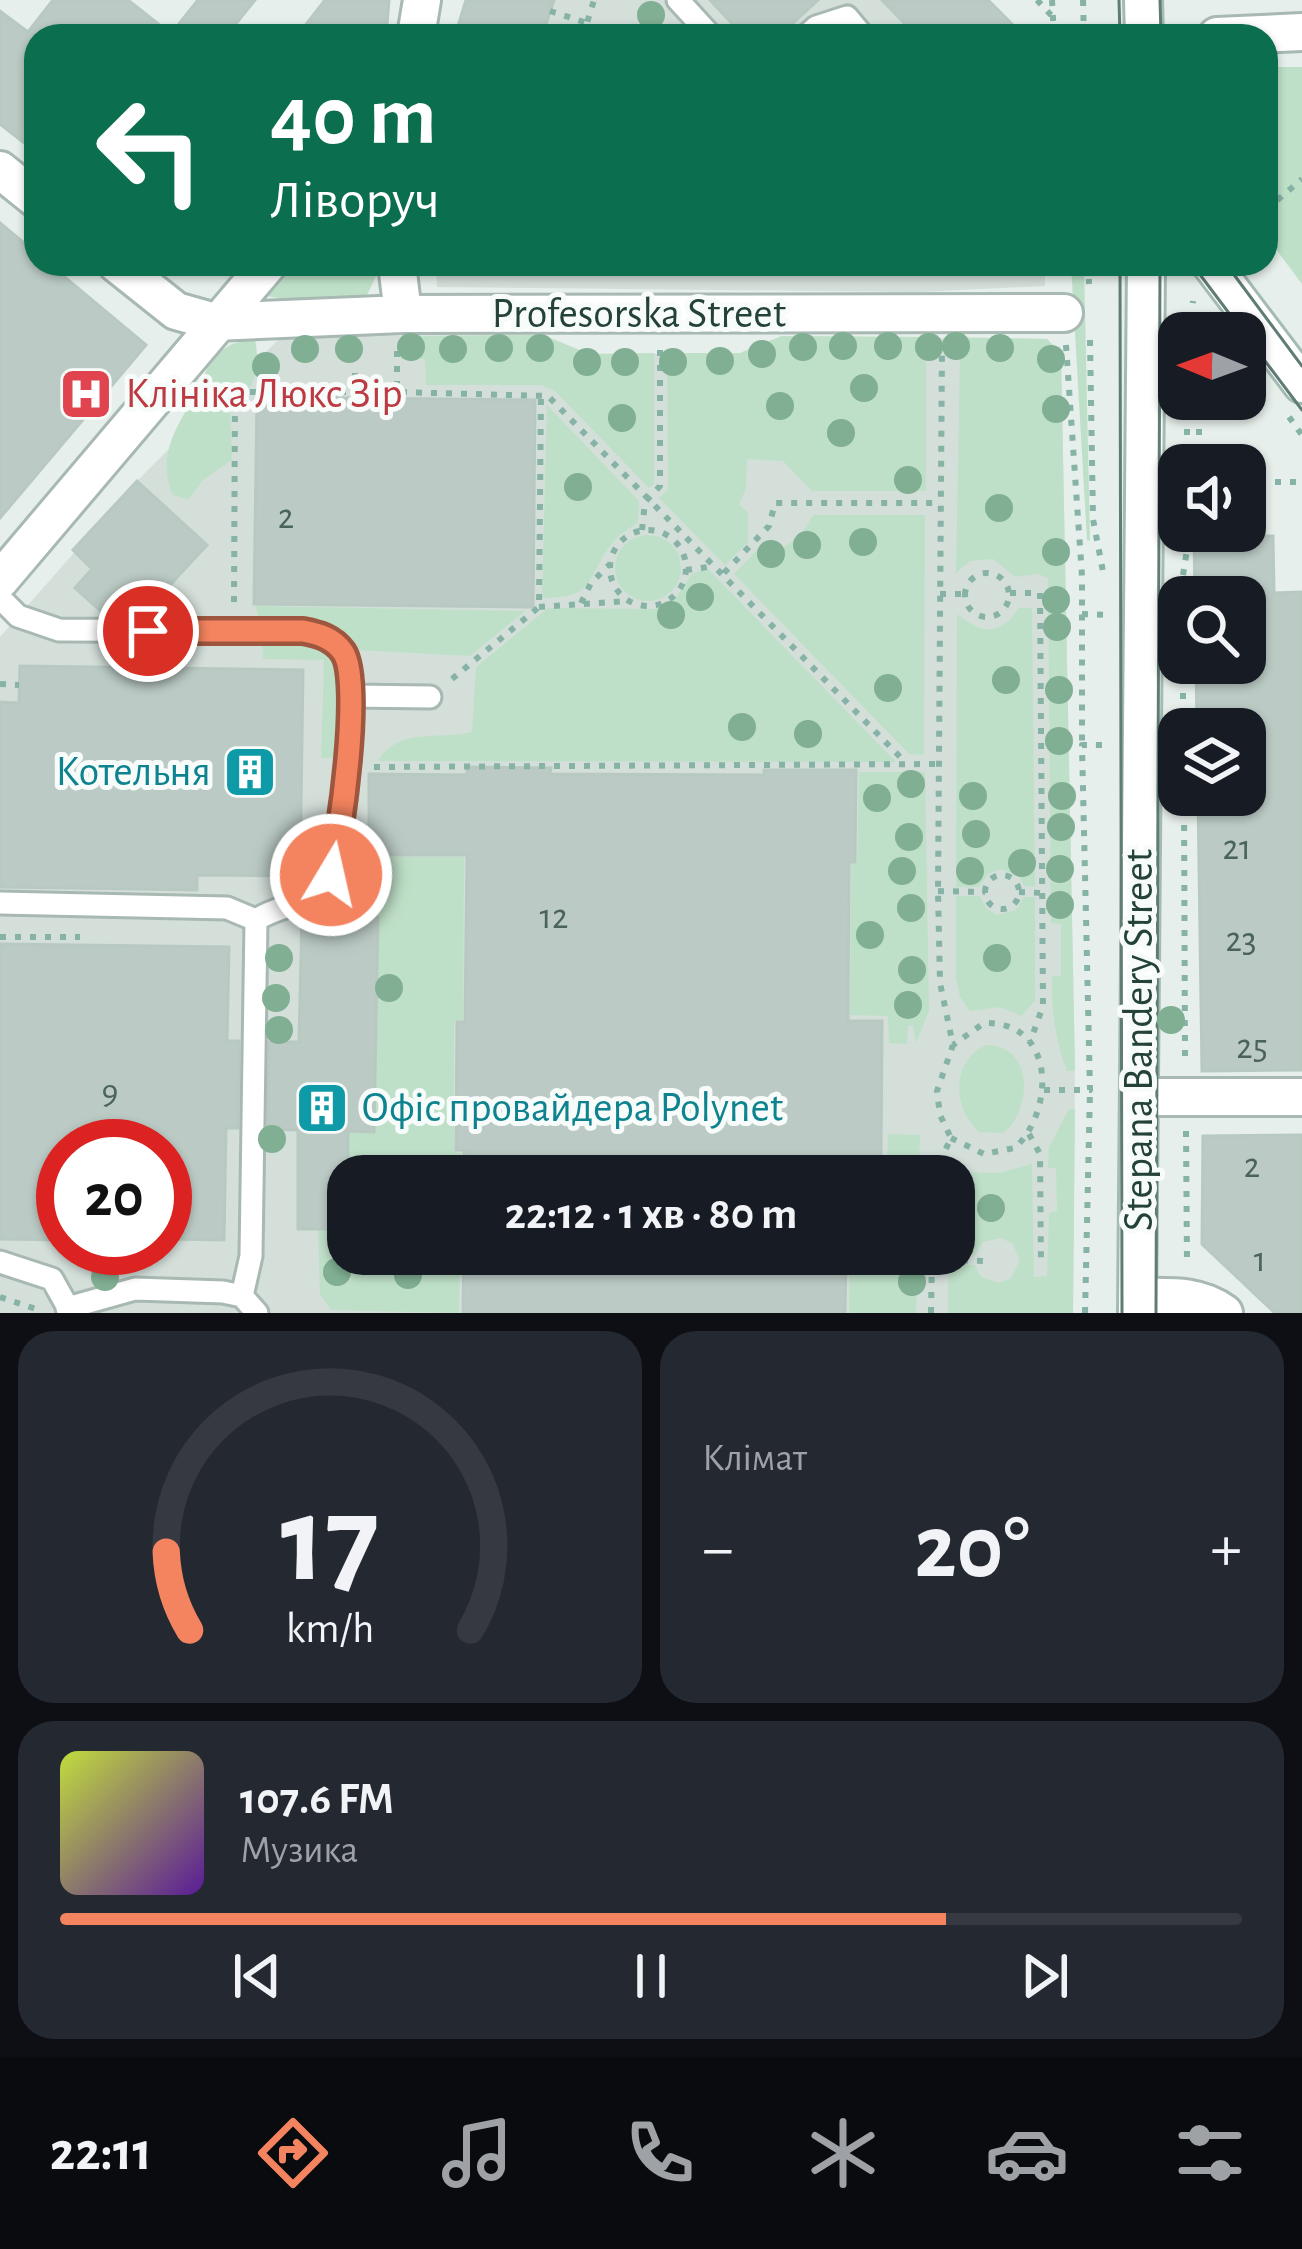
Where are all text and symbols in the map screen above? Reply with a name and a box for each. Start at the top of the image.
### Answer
icon: left [72,72,228,228]
text: 40 m [270,76,437,160]
text: Ліворуч [270,174,440,228]
street label: Profesorska Street [492,293,786,335]
north arrow [1158,312,1266,420]
map controls [1158,312,1266,816]
hospital icon: Клініка Люкс Зір [58,366,114,422]
place label: Клініка Люкс Зір [125,373,403,415]
button: sound [1158,444,1266,552]
house number: 2 [278,499,294,535]
button: search [1158,576,1266,684]
pin [97,580,199,682]
icon: arrive [115,598,181,664]
button: layers [1158,708,1266,816]
building icon: Котельня [222,744,278,800]
place label: Котельня [55,751,211,793]
position arrow [268,812,394,938]
house number: 21 [1223,830,1251,866]
street label: Stepana Bandery Street [1118,849,1160,1231]
house number: 12 [540,899,568,935]
house number: 23 [1225,922,1257,958]
house number: 25 [1236,1029,1268,1065]
house number: 9 [102,1074,118,1110]
building icon: Офіс провайдера Polynet [294,1080,350,1136]
place label: Офіс провайдера Polynet [361,1087,783,1129]
speed limit sign: 20 [36,1119,192,1275]
house number: 2 [1244,1148,1260,1184]
text: 22:12 · 1 хв · 80 m [505,1192,797,1237]
house number: 1 [1254,1242,1266,1278]
text: Клімат [702,1439,807,1478]
text: 17 [281,1479,379,1604]
text: 20° [914,1504,1030,1594]
text: − [702,1516,734,1582]
text: + [1210,1516,1242,1582]
text: km/h [286,1608,374,1651]
text: 107.6 FM [240,1777,394,1822]
text: Музика [240,1831,358,1870]
icon: previous [224,1943,290,2009]
icon: pause [618,1943,684,2009]
icon: next [1012,1943,1078,2009]
icon: directions [251,2111,335,2195]
icon: music [435,2111,519,2195]
icon: phone [618,2111,702,2195]
icon: climate [801,2111,885,2195]
icon: car [985,2111,1069,2195]
icon: filters [1168,2111,1252,2195]
text: 22:11 [50,2126,152,2180]

